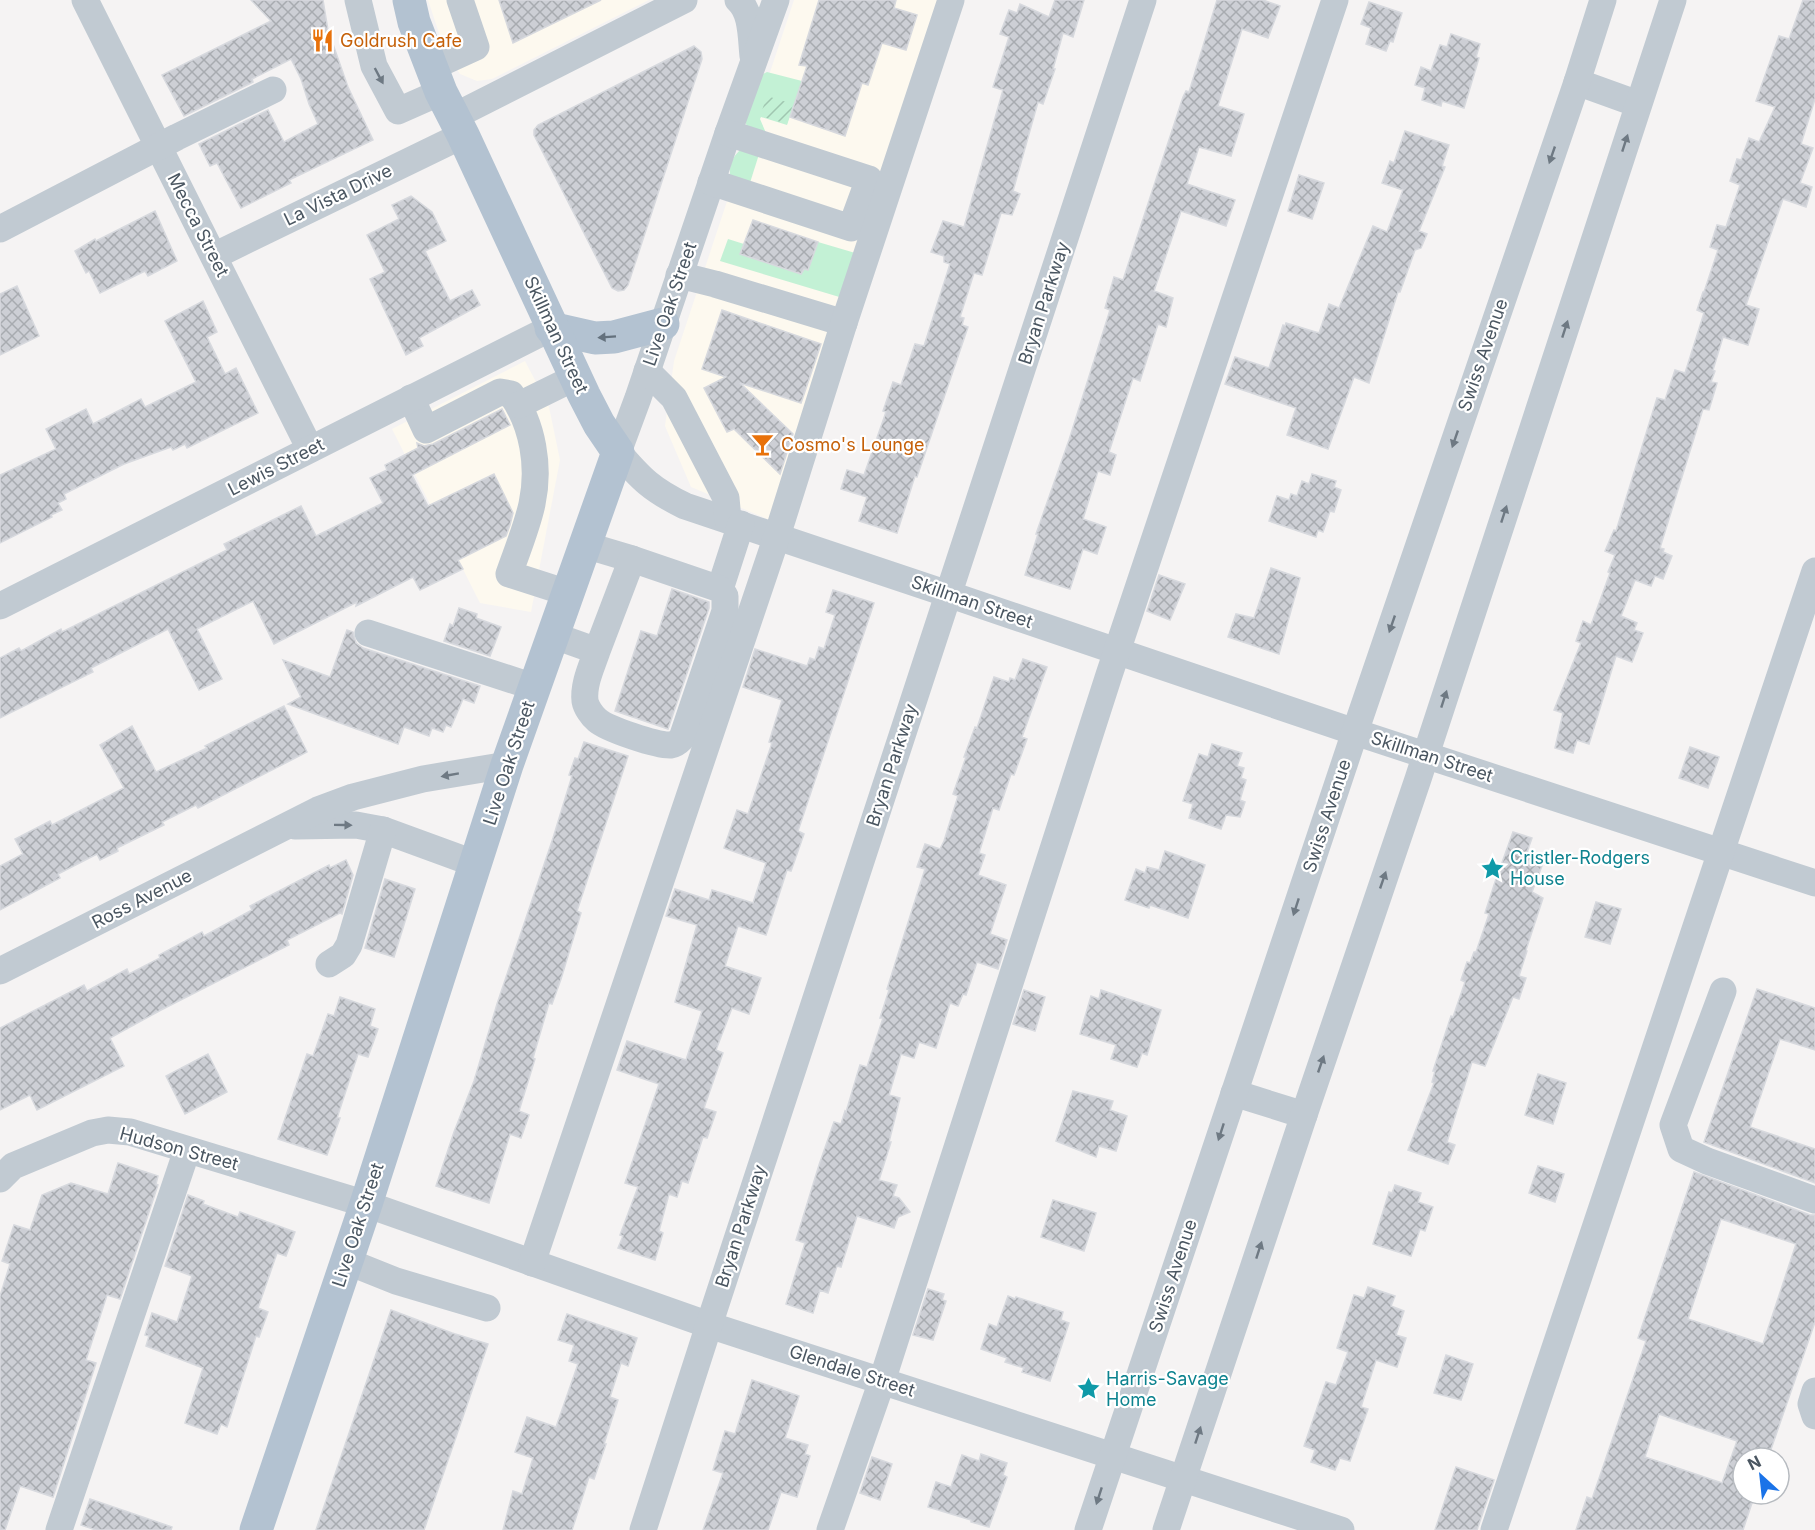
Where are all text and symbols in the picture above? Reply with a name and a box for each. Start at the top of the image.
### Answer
restaurant icon: Goldrush Cafe [309,28,335,54]
place label: Goldrush Cafe [340,30,462,51]
one-way arrow [374,68,384,85]
one-way arrow [1621,134,1630,152]
one-way arrow [1547,146,1556,164]
street label: La Vista Drive [280,159,395,230]
street label: Mecca Street [163,169,234,280]
street label: Live Oak Street [639,239,701,368]
street label: Bryan Parkway [1014,239,1073,367]
street label: Skillman Street [520,273,593,397]
street label: Swiss Avenue [1453,296,1512,414]
one-way arrow [1560,320,1570,338]
one-way arrow [598,333,617,342]
one-way arrow [1449,430,1459,448]
bar icon: Cosmo's Lounge [750,432,776,458]
street label: Lewis Street [224,433,327,500]
place label: Cosmo's Lounge [781,434,924,455]
one-way arrow [1500,505,1509,523]
street label: Skillman Street [909,571,1036,632]
one-way arrow [1386,615,1396,633]
one-way arrow [1439,690,1449,708]
street label: Live Oak Street [479,698,539,828]
street label: Bryan Parkway [862,701,921,829]
street label: Skillman Street [1369,727,1496,786]
street label: Swiss Avenue [1298,757,1355,875]
one-way arrow [440,770,459,779]
one-way arrow [334,820,353,830]
place label: Cristler-Rodgers House [1510,847,1650,889]
place icon: Cristler-Rodgers House [1479,855,1505,881]
street label: Ross Avenue [88,864,195,933]
one-way arrow [1379,871,1389,889]
one-way arrow [1291,898,1300,916]
one-way arrow [1316,1055,1326,1073]
street label: Hudson Street [118,1123,241,1174]
one-way arrow [1216,1123,1225,1141]
street label: Live Oak Street [328,1160,388,1290]
street label: Bryan Parkway [711,1162,770,1290]
street label: Swiss Avenue [1144,1217,1201,1335]
one-way arrow [1255,1240,1264,1258]
street label: Glendale Street [787,1340,918,1401]
place label: Harris-Savage Home [1106,1368,1229,1410]
place icon: Harris-Savage Home [1075,1376,1101,1402]
one-way arrow [1194,1426,1203,1444]
north arrow [1731,1446,1791,1506]
text: N [1744,1451,1764,1474]
one-way arrow [1094,1487,1104,1505]

